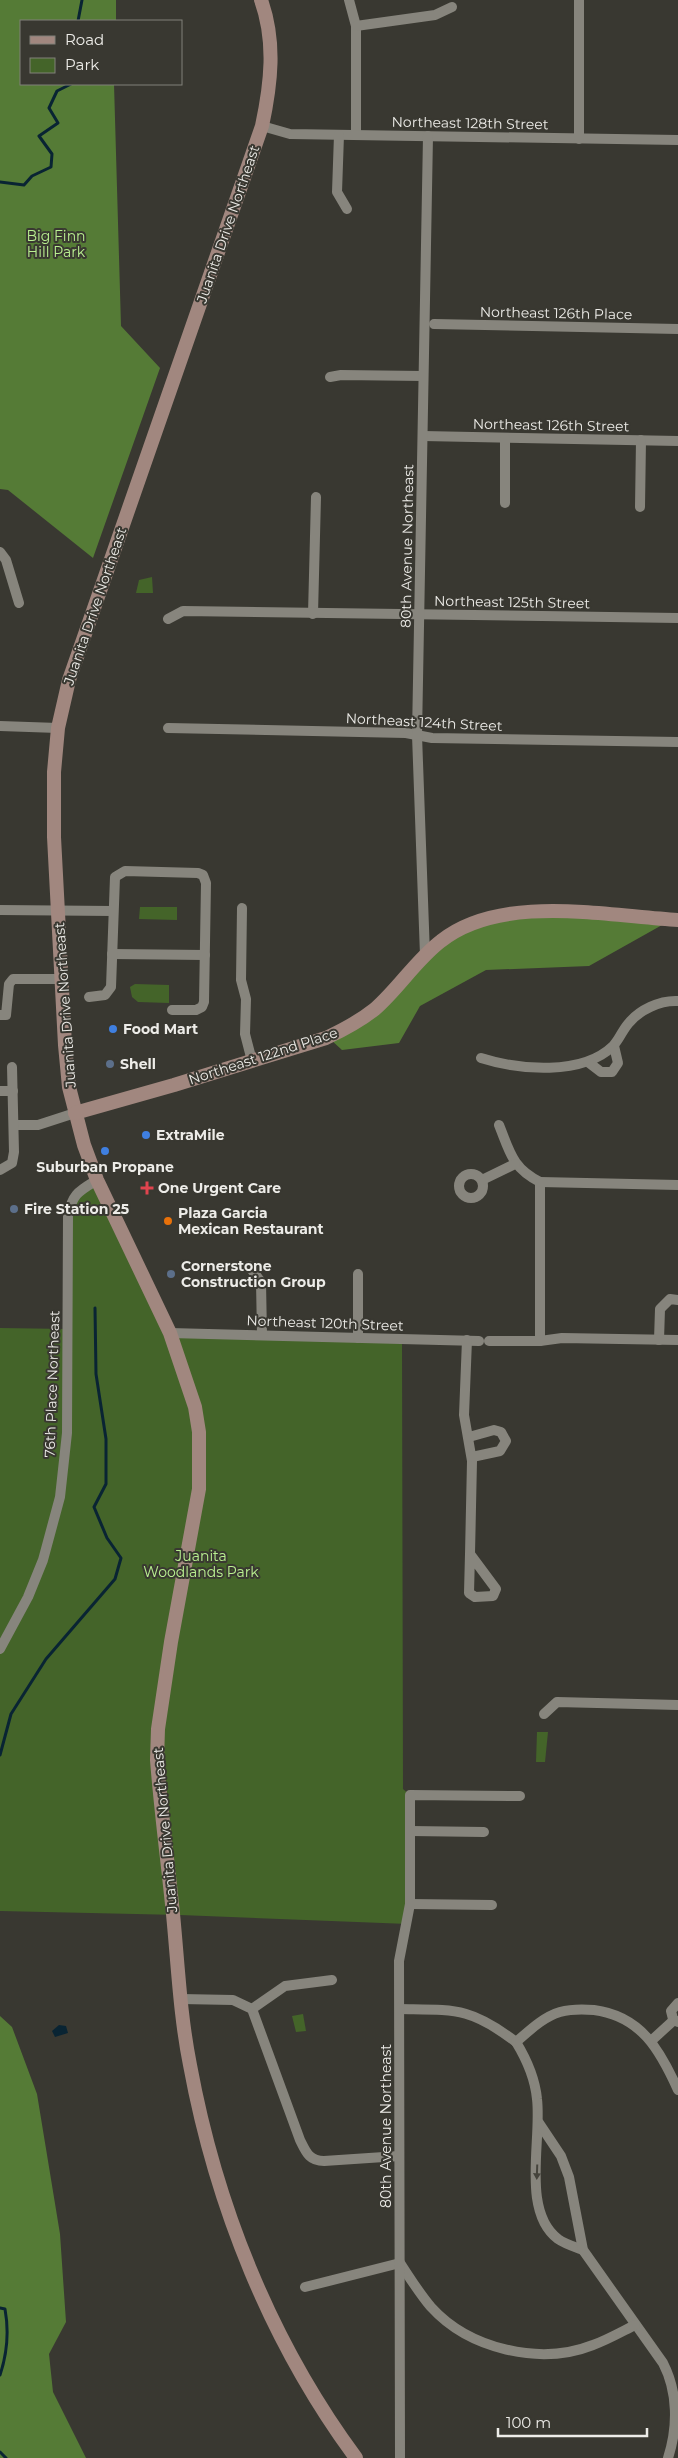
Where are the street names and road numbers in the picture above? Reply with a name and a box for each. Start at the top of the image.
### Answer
street label: Northeast 128th Street [391,113,549,133]
street label: Juanita Drive Northeast [192,142,264,306]
street label: Northeast 126th Place [480,303,632,323]
street label: Northeast 126th Street [473,415,630,435]
street label: 80th Avenue Northeast [397,464,417,628]
street label: Juanita Drive Northeast [59,524,131,688]
street label: Northeast 125th Street [434,592,590,612]
street label: Northeast 124th Street [345,709,503,735]
street label: Juanita Drive Northeast [50,921,80,1089]
street label: Northeast 122nd Place [186,1023,340,1089]
street label: 76th Place Northeast [40,1310,64,1458]
street label: Northeast 120th Street [246,1311,404,1335]
street label: Juanita Drive Northeast [149,1746,181,1914]
street label: 80th Avenue Northeast [377,2044,395,2208]

